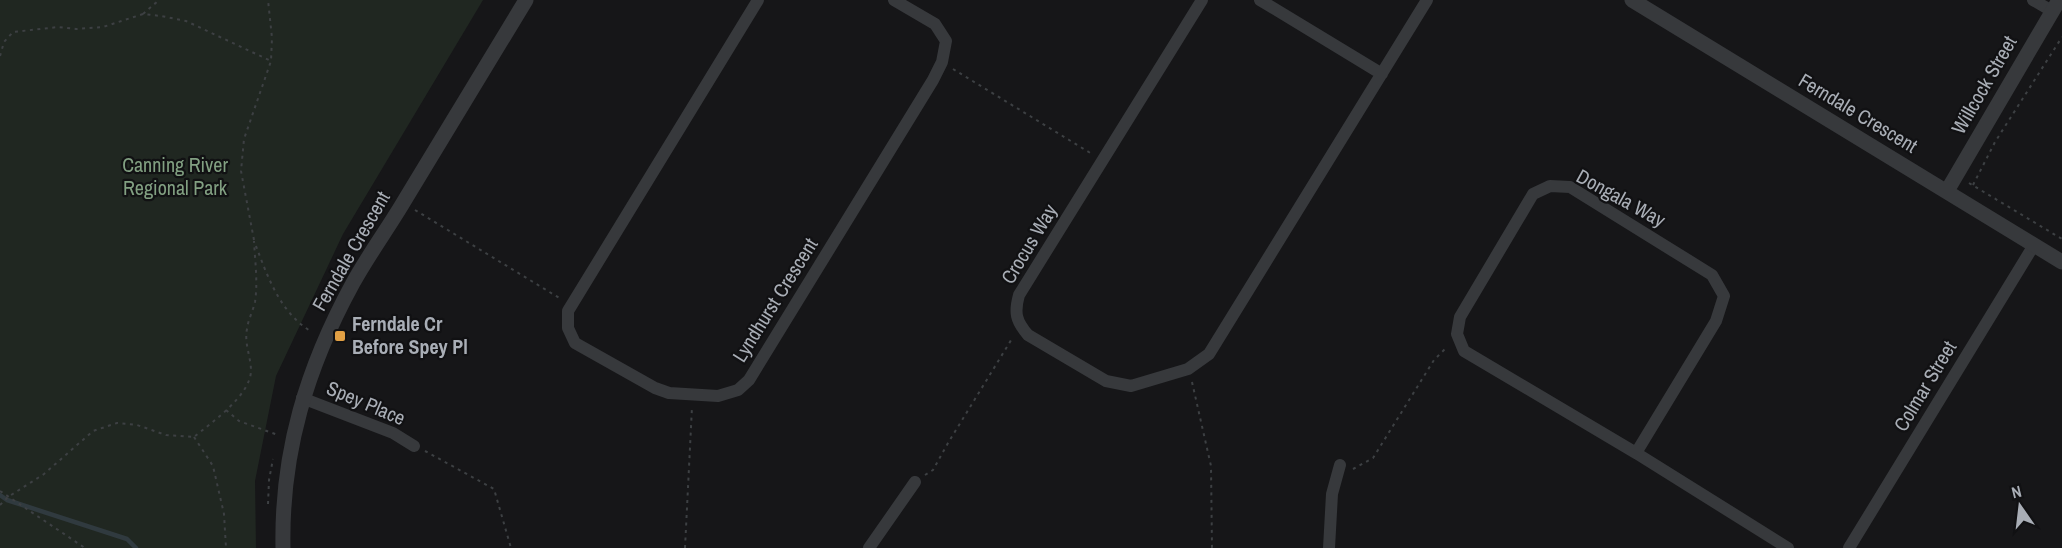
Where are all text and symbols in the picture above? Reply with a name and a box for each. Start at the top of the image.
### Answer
street label: Willcock Street [1945,30,2023,139]
street label: Ferndale Crescent [1794,66,1923,159]
park label: Canning River Regional Park [122,151,228,201]
street label: Dongala Way [1572,162,1671,233]
street label: Ferndale Crescent [305,186,396,316]
street label: Crocus Way [994,198,1063,289]
street label: Lyndhurst Crescent [726,232,824,367]
place label: Ferndale Cr Before Spey Pl [352,310,468,360]
marker: Ferndale Cr Before Spey Pl [333,329,347,343]
street label: Colmar Street [1887,335,1962,436]
street label: Spey Place [323,374,410,431]
north arrow [1990,476,2050,536]
text: N [2009,480,2024,503]

